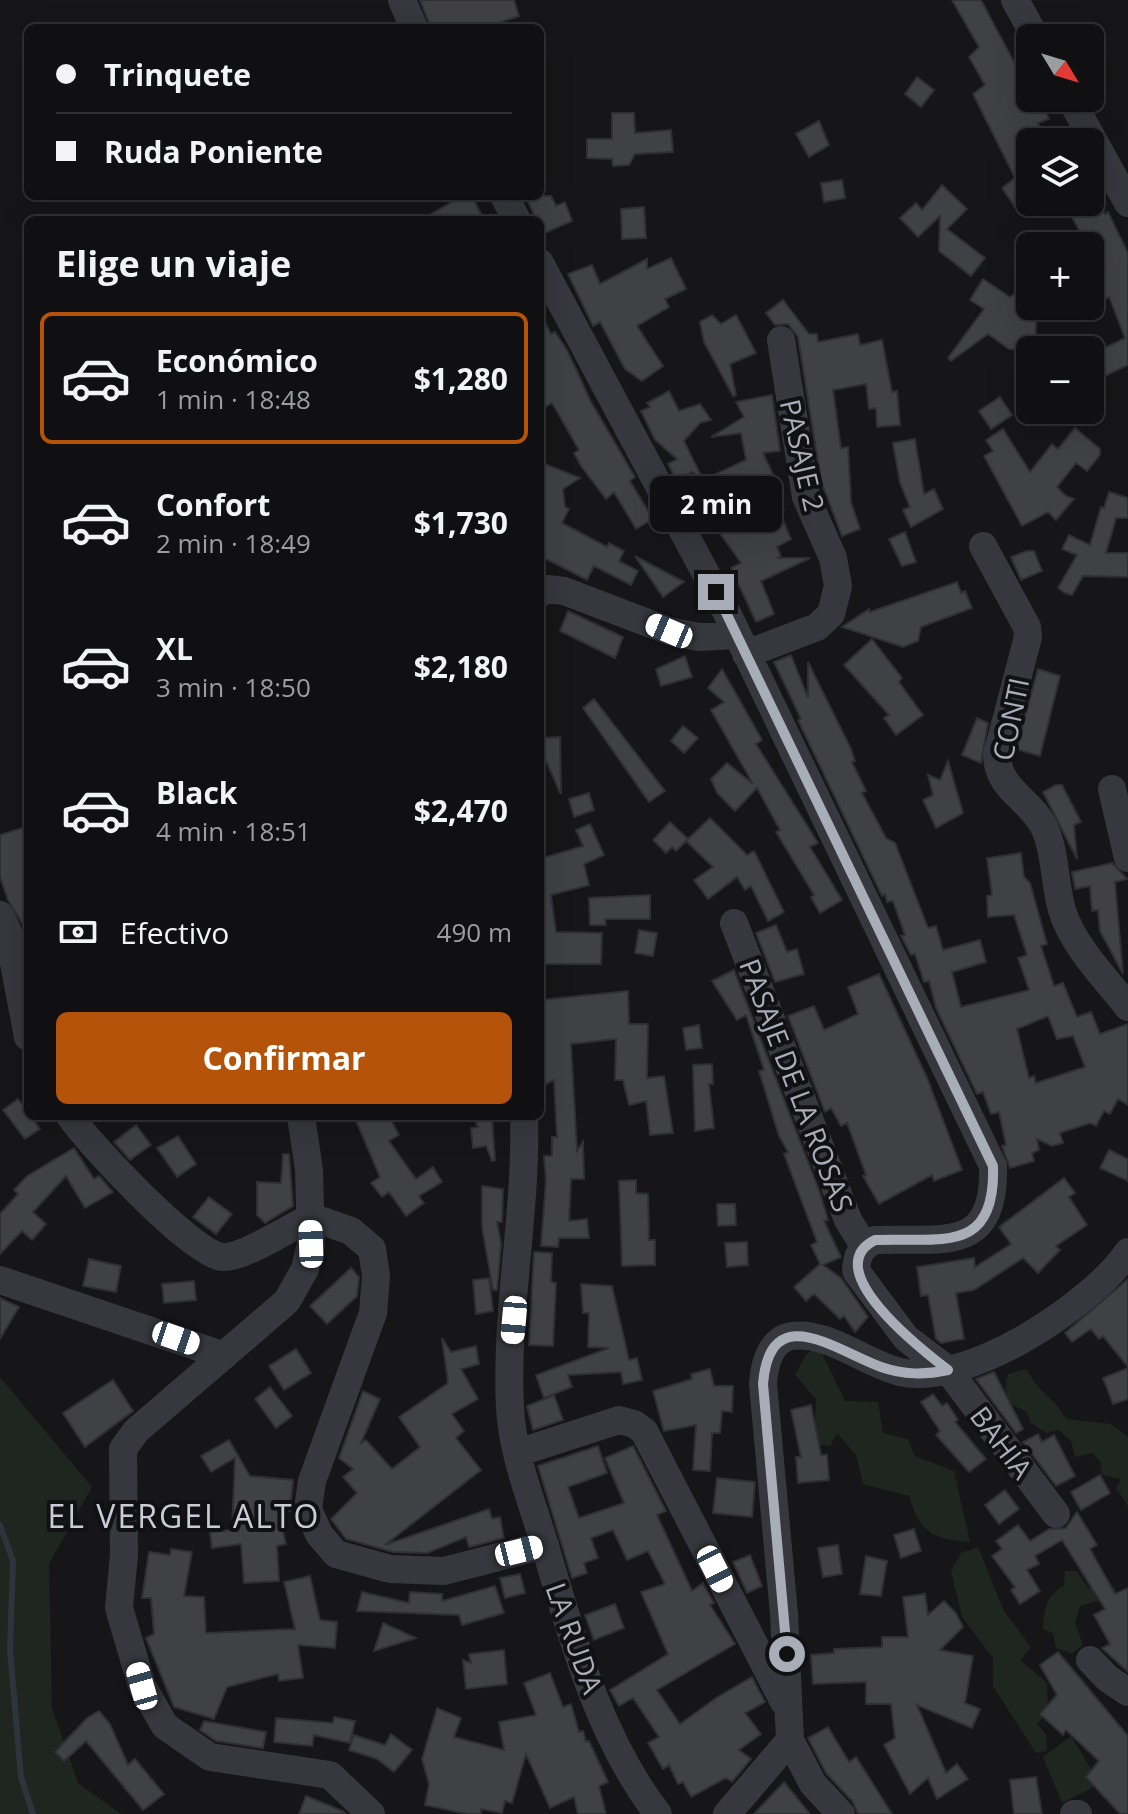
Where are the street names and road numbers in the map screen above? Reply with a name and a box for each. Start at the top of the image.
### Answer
street label: PASAJE 2 [772,395,834,515]
street label: CONTI [983,674,1037,764]
street label: PASAJE DE LA ROSAS [731,953,863,1217]
street label: BAHÍA [962,1398,1042,1486]
street label: LA RUDA [537,1577,613,1699]

